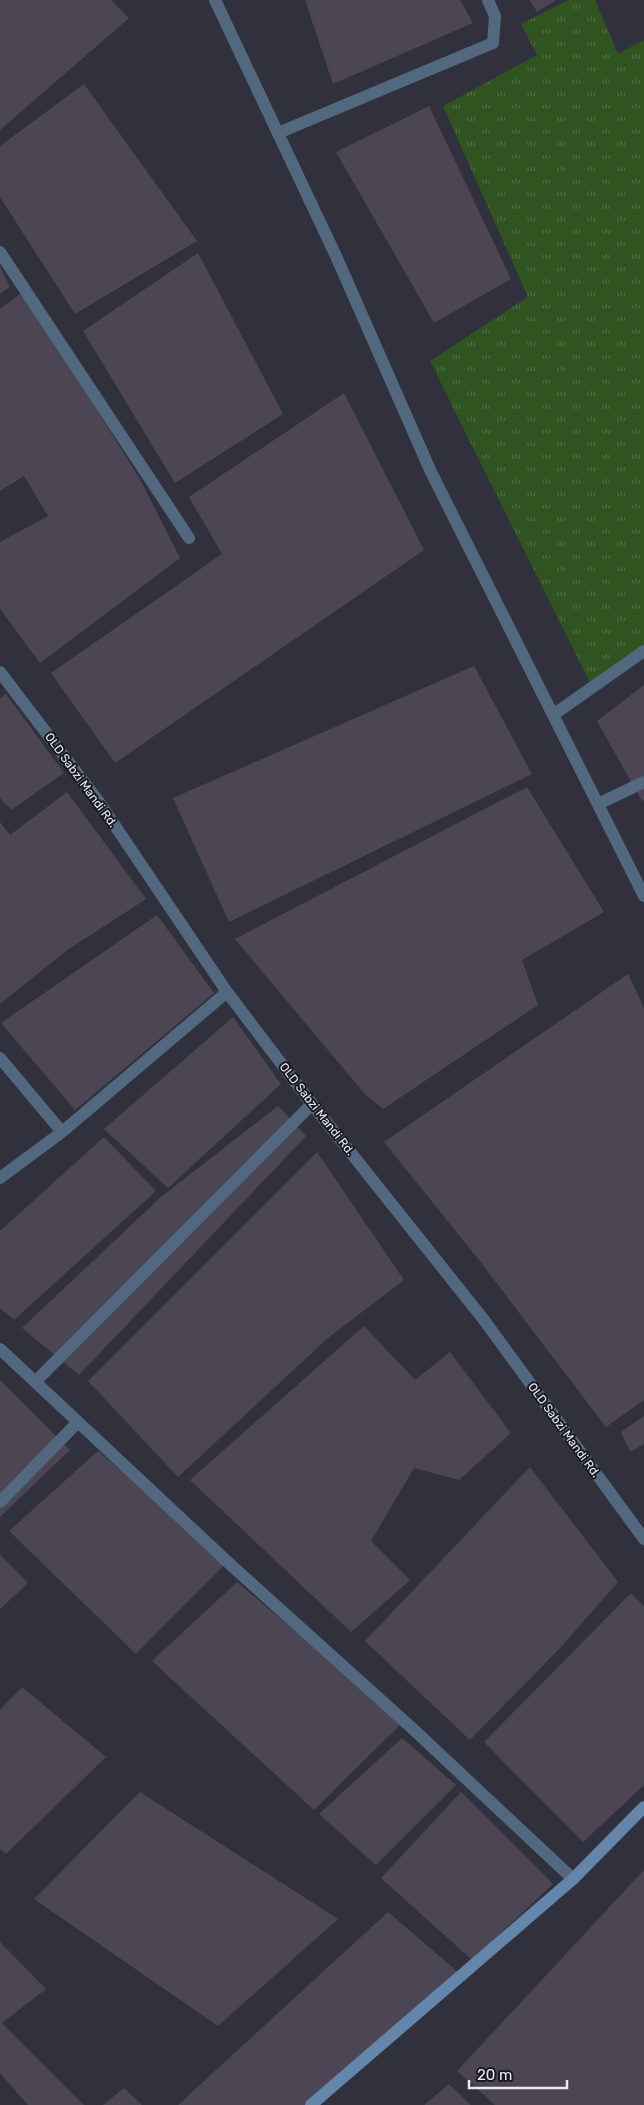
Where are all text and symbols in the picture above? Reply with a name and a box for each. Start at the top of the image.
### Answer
street label: OLD Sabzi Mandi Rd. [42,730,120,830]
street label: OLD Sabzi Mandi Rd. [277,1060,357,1158]
street label: OLD Sabzi Mandi Rd. [525,1380,603,1480]
scale bar [469,2058,566,2090]
text: 20 m [477,2066,512,2084]

